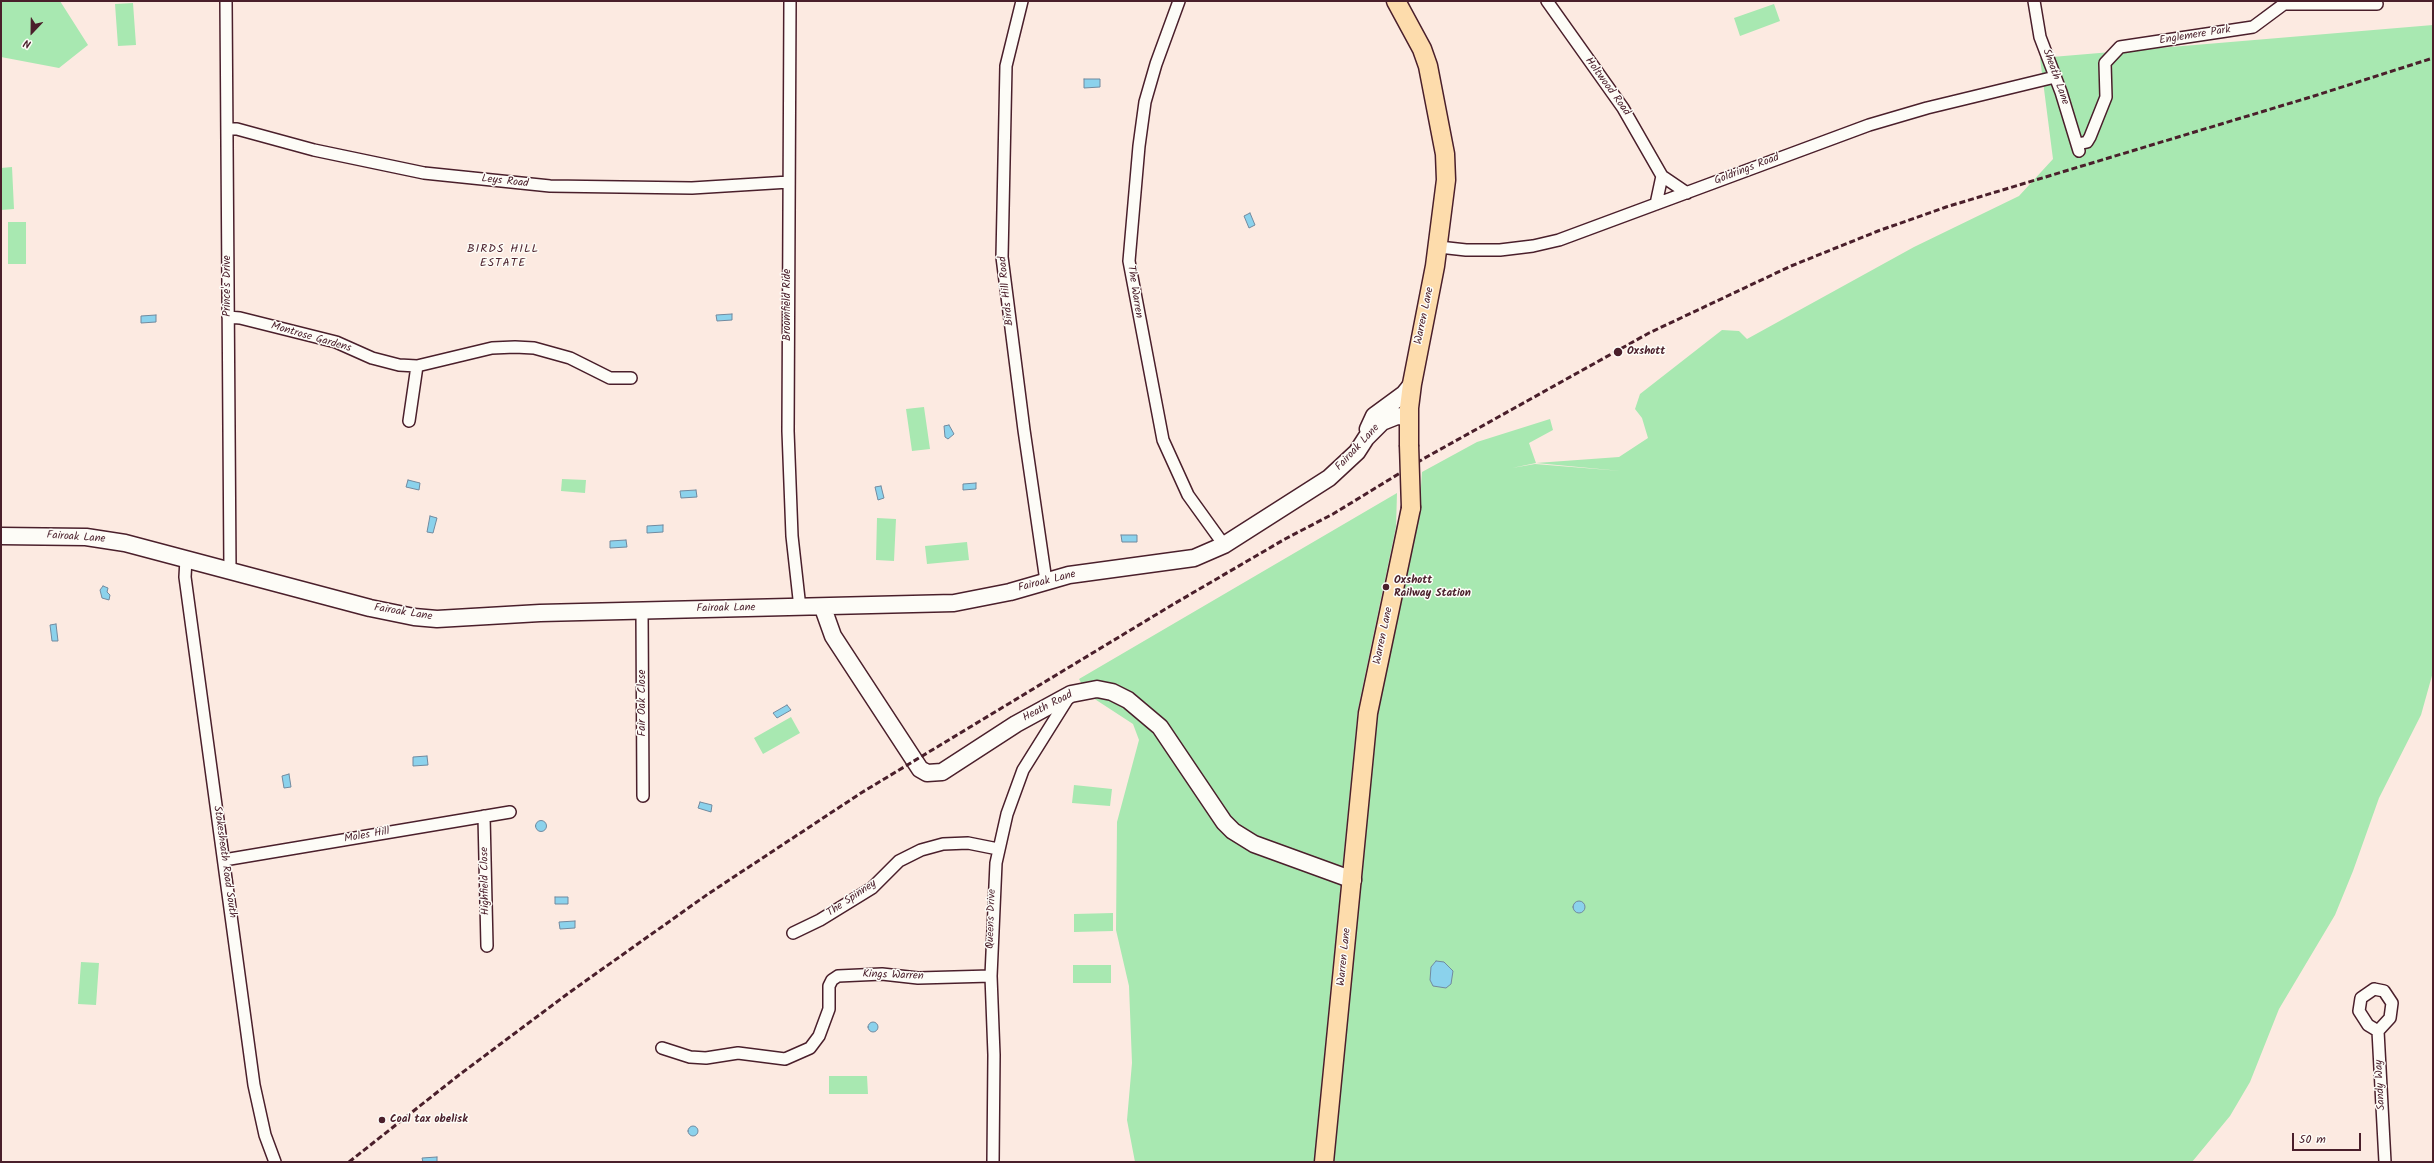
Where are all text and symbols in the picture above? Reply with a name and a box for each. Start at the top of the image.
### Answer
north arrow [12,12,52,52]
street label: Englemere Park [2159,24,2231,48]
text: N [21,33,34,53]
street label: Sheath Lane [2039,47,2071,107]
street label: Holtwood Road [1581,55,1633,119]
street label: Goldrings Road [1713,152,1781,188]
street label: Leys Road [481,173,529,191]
district label: BIRDS HILL ESTATE [467,243,539,271]
street label: Prince's Drive [221,255,235,317]
street label: Birds Hill Road [997,256,1017,326]
street label: The Warren [1123,265,1145,319]
street label: Broomfield Ride [781,269,795,341]
street label: Warren Lane [1412,286,1438,346]
street label: Montrose Gardens [269,320,353,356]
place label: Oxshott [1627,345,1665,359]
marker: Oxshott [1612,346,1624,358]
street label: Fairoak Lane [1333,422,1383,474]
street label: Fairoak Lane [46,529,106,547]
street label: Fairoak Lane [1017,568,1077,596]
place label: Oxshott Railway Station [1394,574,1471,600]
marker: Oxshott Railway Station [1381,582,1391,592]
street label: Fairoak Lane [373,602,433,624]
street label: Fairoak Lane [696,602,756,616]
street label: Warren Lane [1371,606,1397,666]
street label: Fair Oak Close [636,670,650,736]
street label: Heath Road [1021,689,1075,725]
street label: Stokesheath Road South [210,805,238,919]
street label: Moles Hill [343,826,391,846]
street label: Highfield Close [479,847,493,915]
street label: The Spinney [825,878,879,920]
street label: Queens Drive [984,889,1000,949]
street label: Warren Lane [1335,927,1355,987]
street label: Kings Warren [862,968,924,984]
street label: Sandy Way [2373,1059,2389,1111]
place label: Coal tax obelisk [390,1113,468,1127]
marker: Coal tax obelisk [377,1115,387,1125]
scale bar [2294,1125,2363,1151]
text: 50 m [2299,1130,2326,1149]

